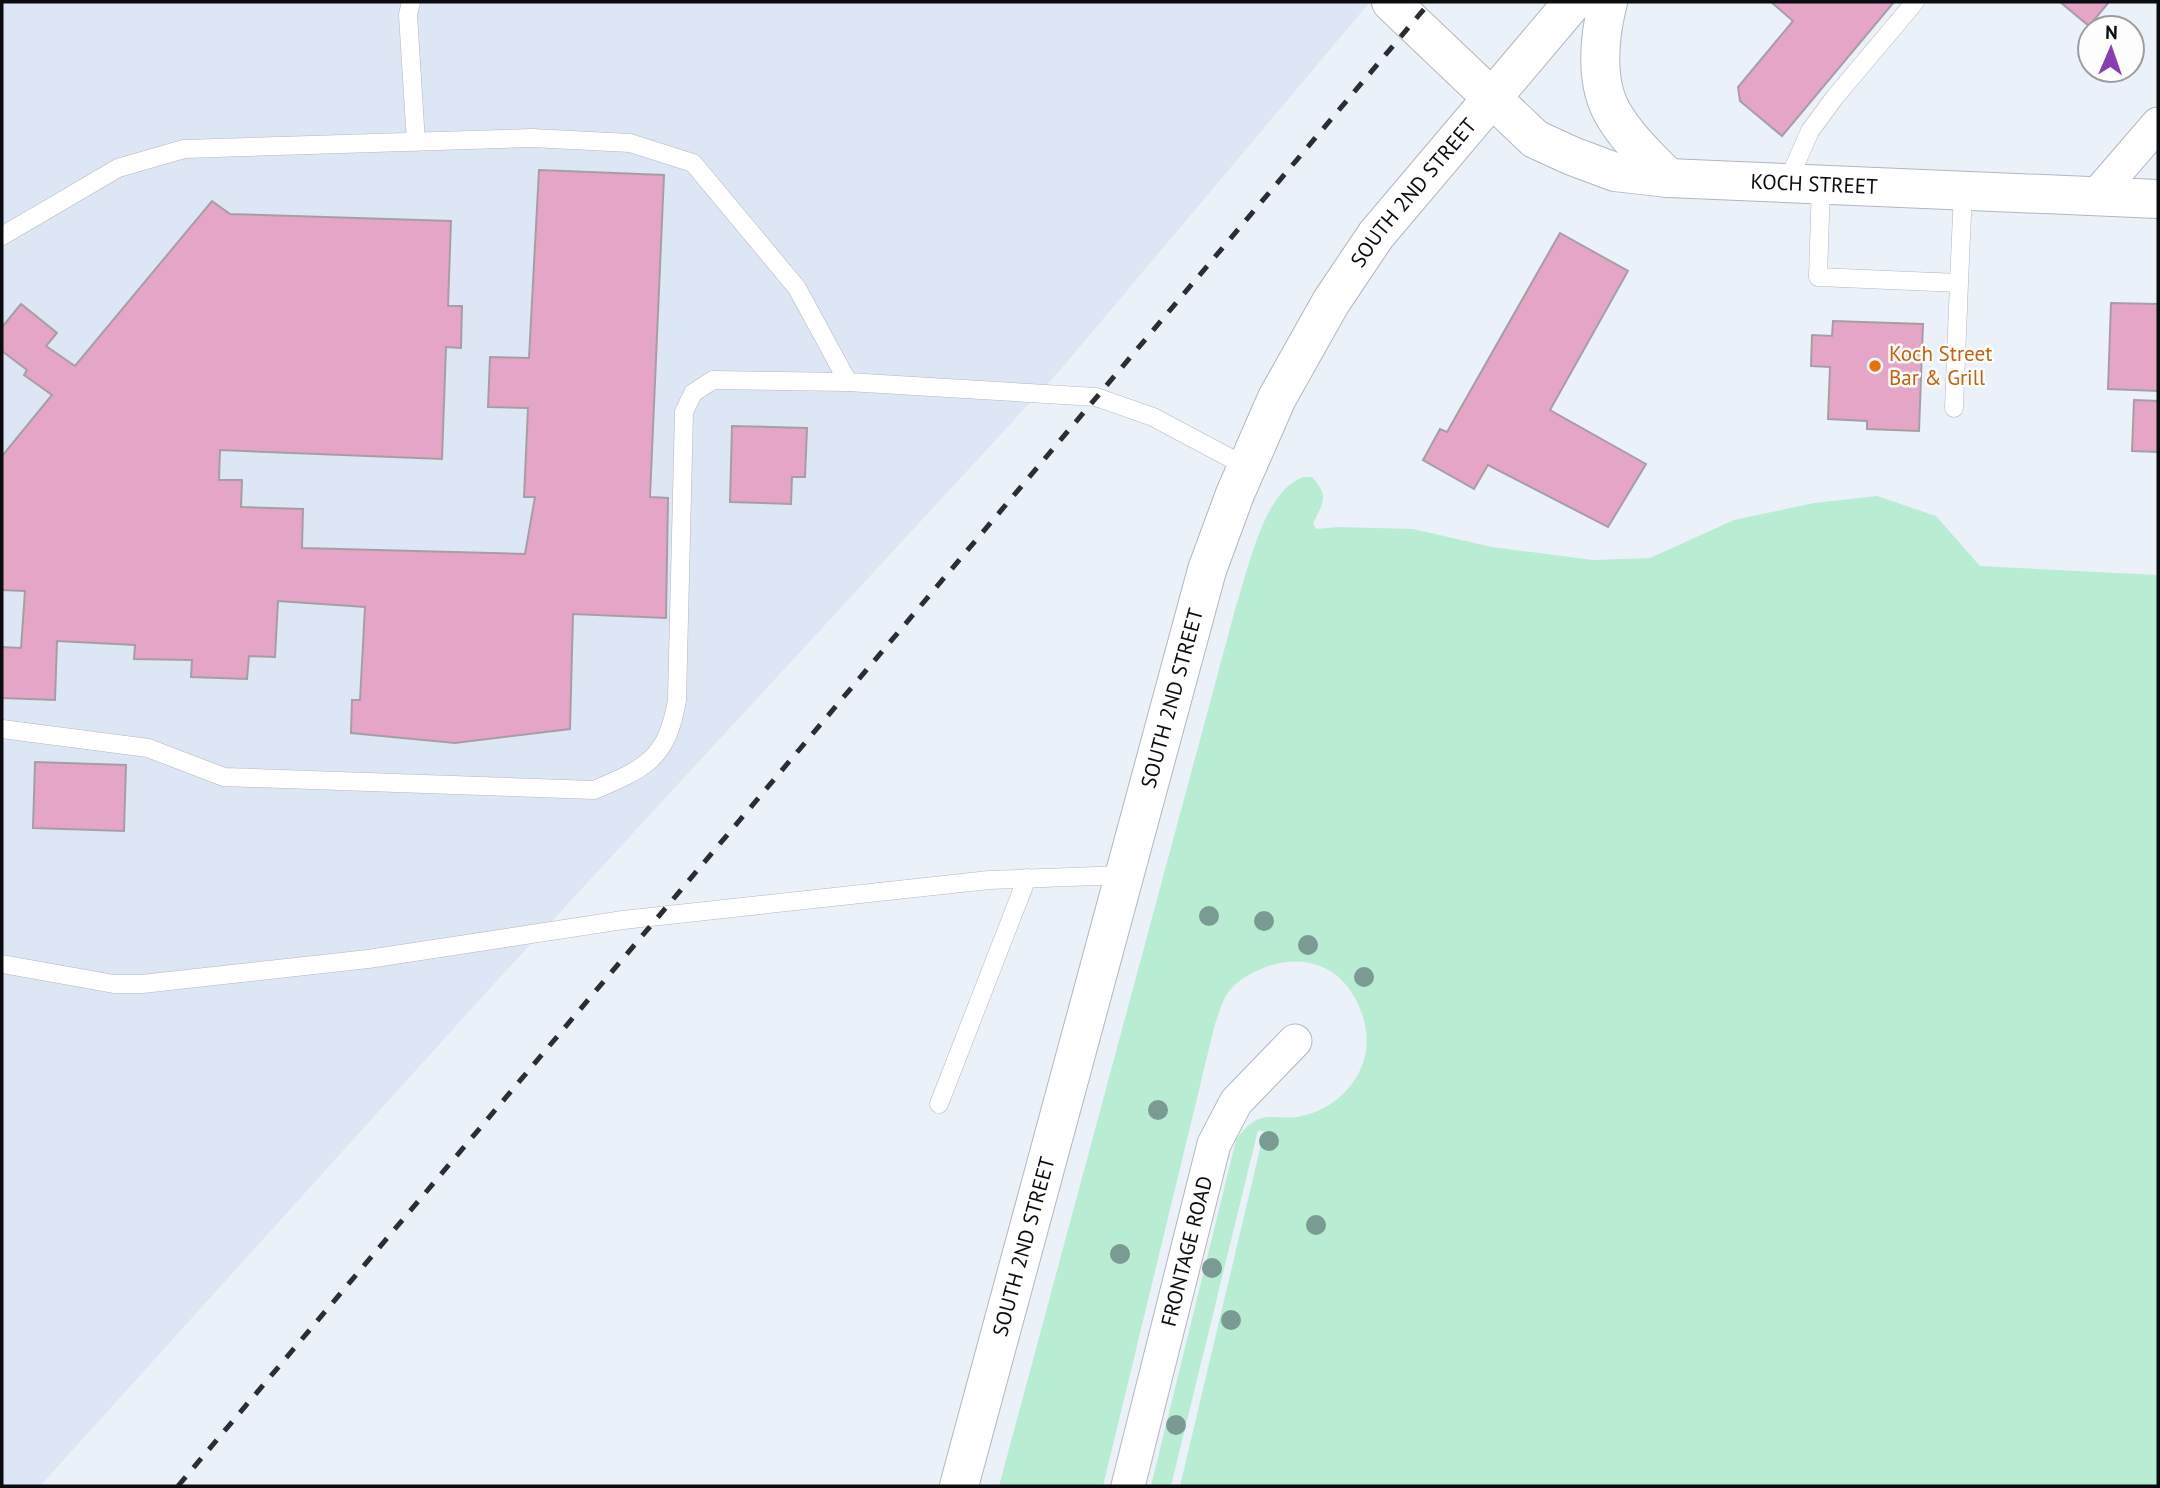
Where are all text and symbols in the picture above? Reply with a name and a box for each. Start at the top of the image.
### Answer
north arrow [2076,14,2146,84]
text: N [2105,20,2118,44]
street label: SOUTH 2ND STREET [1344,112,1482,272]
street label: KOCH STREET [1750,168,1879,200]
place label: Koch Street Bar & Grill [1889,340,1992,391]
marker: Koch Street Bar & Grill [1867,358,1883,374]
street label: SOUTH 2ND STREET [1135,605,1209,791]
street label: SOUTH 2ND STREET [986,1153,1061,1339]
street label: FRONTAGE ROAD [1155,1173,1218,1329]

